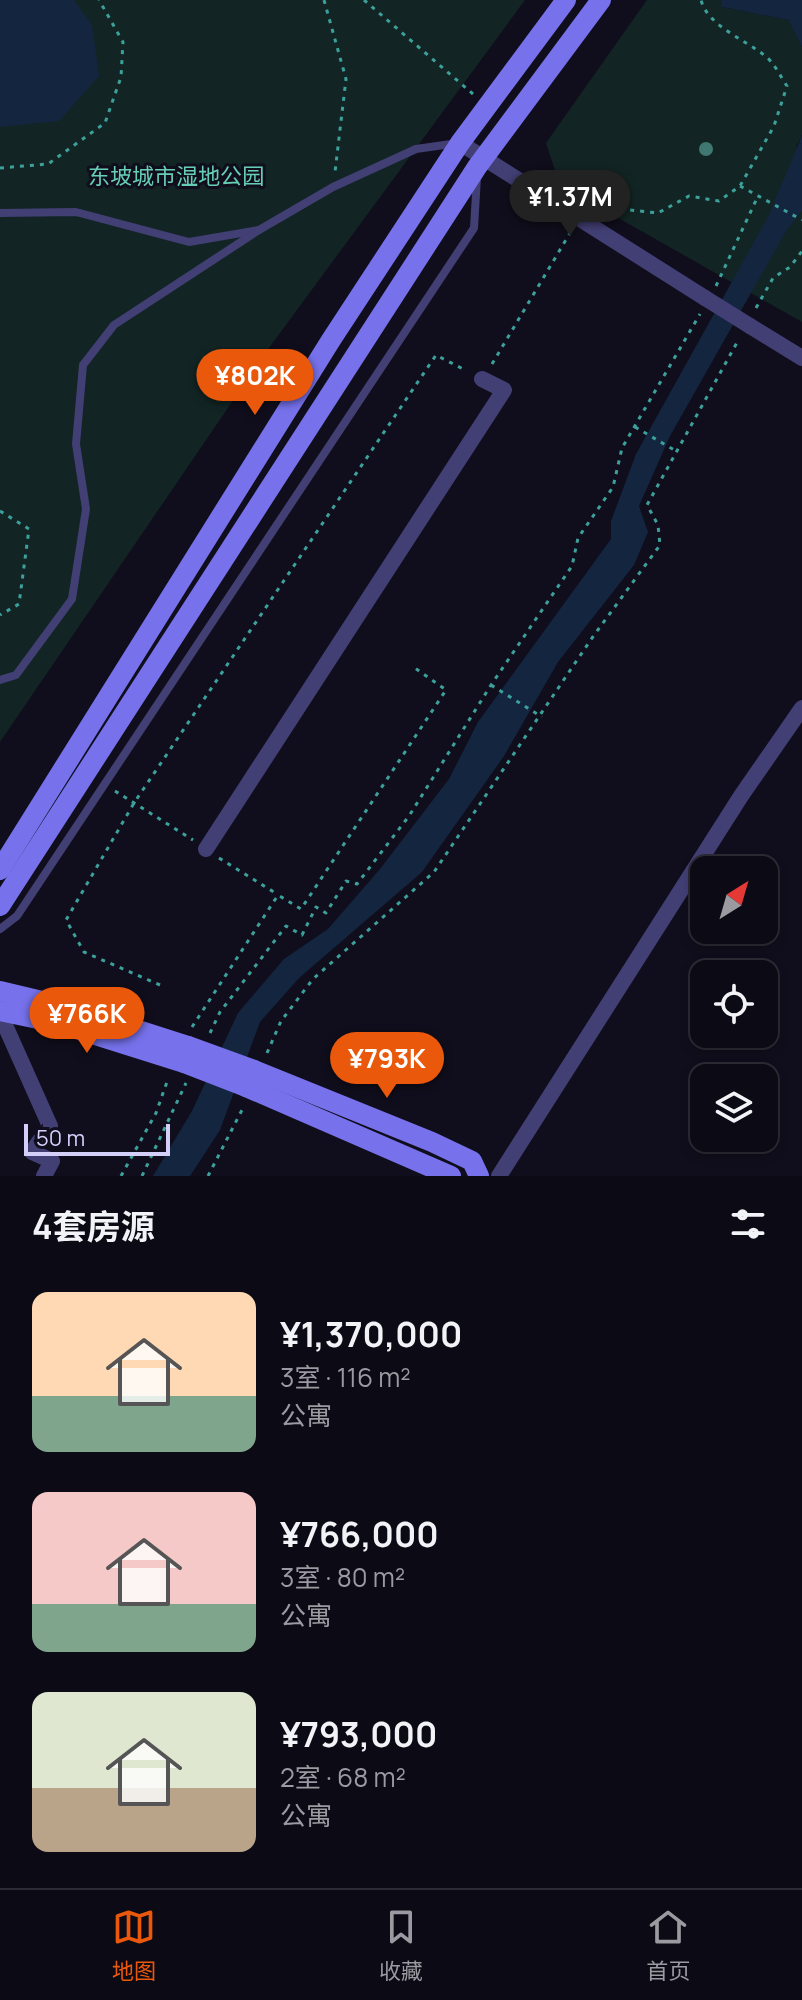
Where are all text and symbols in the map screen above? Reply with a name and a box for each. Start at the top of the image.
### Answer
park label: 东坡城市湿地公园 [88,161,264,191]
pin: ¥1.37M [505,170,635,238]
text: ¥1.37M [527,178,613,214]
pin: ¥802K [199,349,311,417]
text: ¥802K [214,357,296,393]
north arrow [690,856,778,944]
map controls [690,856,778,1152]
button: locate [690,960,778,1048]
pin: ¥766K [31,987,143,1055]
text: ¥766K [48,995,126,1031]
pin: ¥793K [331,1032,443,1100]
text: ¥793K [348,1040,426,1076]
button: layers [690,1064,778,1152]
scale bar [24,1120,170,1156]
text: 50 m [36,1123,85,1153]
icon: filters [726,1202,770,1246]
text: 4套房源 [32,1203,155,1249]
text: ¥1,370,000 [280,1311,462,1357]
icon: home [96,1324,192,1420]
text: 3室 · 116 m² [280,1359,411,1395]
text: 公寓 [280,1397,332,1433]
text: ¥766,000 [280,1511,439,1557]
icon: home [96,1524,192,1620]
text: 3室 · 80 m² [280,1559,405,1595]
text: 公寓 [280,1597,332,1633]
text: ¥793,000 [280,1711,437,1757]
icon: home [96,1724,192,1820]
text: 2室 · 68 m² [280,1759,406,1795]
text: 公寓 [280,1797,332,1833]
tab: 地图 [112,1905,156,1986]
tab: 收藏 [379,1905,423,1986]
tab: 首页 [646,1905,690,1986]

